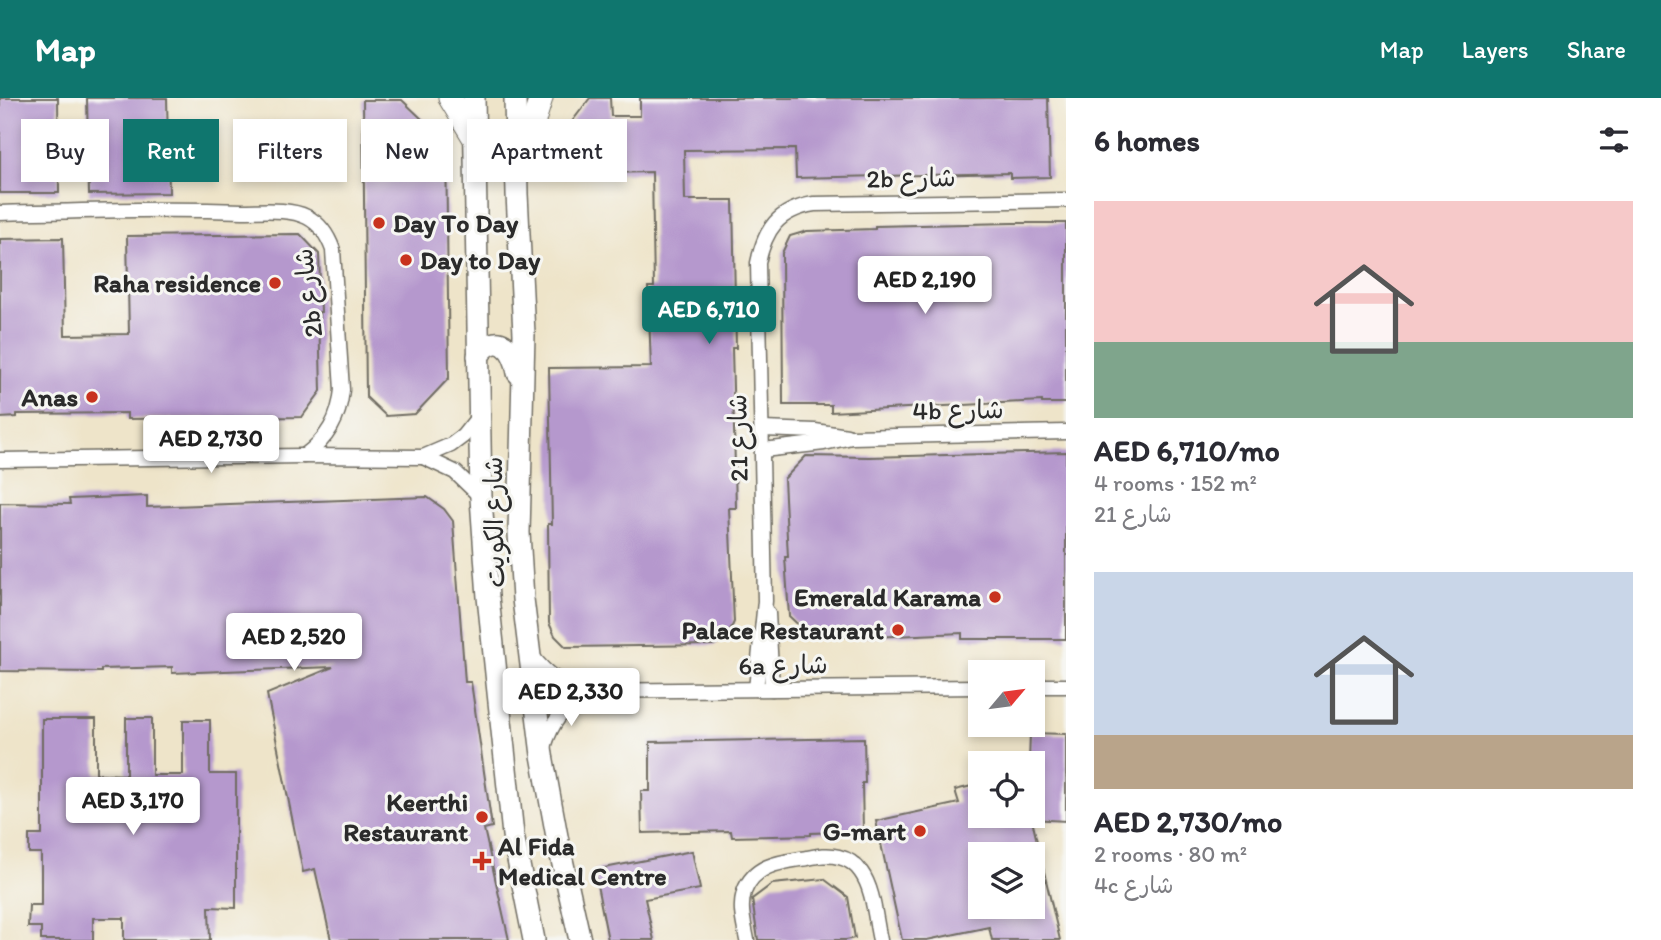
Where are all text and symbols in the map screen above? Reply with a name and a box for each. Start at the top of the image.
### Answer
text: Map [35,30,96,69]
text: Map [1380,35,1424,64]
text: Layers [1462,35,1529,64]
text: Share [1567,35,1626,64]
chip: Buy [21,119,109,182]
chip: Rent [123,119,219,182]
chip: Filters [233,119,347,182]
chip: New [361,119,453,182]
chip: Apartment [467,119,627,182]
icon: filters [1595,121,1633,159]
text: 6 homes [1094,122,1200,159]
street label: 2b شارع [866,161,956,197]
place label: Day To Day [393,207,519,239]
marker: Day To Day [371,215,387,231]
place label: Day to Day [420,244,541,276]
street label: 2b شارع [287,246,331,339]
icon: home [1301,246,1427,372]
marker: Day to Day [398,252,414,268]
pin: AED 2,190 [845,256,1005,316]
text: AED 2,190 [874,265,976,293]
place label: Raha residence [93,267,261,299]
marker: Raha residence [267,275,283,291]
pin: AED 6,710 [629,286,789,346]
text: AED 6,710 [658,295,760,323]
place label: Anas [21,381,78,413]
marker: Anas [84,389,100,405]
street label: 4b شارع [912,393,1004,429]
street label: شارع 21 [721,394,757,482]
pin: AED 2,730 [131,416,291,475]
text: AED 2,730 [159,424,263,452]
text: AED 6,710/mo [1094,432,1280,469]
street label: شارع الكويت [477,456,513,588]
text: 4 rooms · 152 m² [1094,469,1257,497]
text: شارع 21 [1094,500,1172,528]
place label: Emerald Karama [794,581,981,613]
marker: Emerald Karama [987,589,1003,605]
pin: AED 2,520 [214,614,374,673]
place label: Palace Restaurant [682,614,884,646]
icon: home [1301,617,1427,743]
text: AED 2,520 [242,622,346,650]
marker: Palace Restaurant [890,622,906,638]
street label: 6a شارع [738,648,828,684]
north arrow [968,660,1045,737]
map controls [968,660,1045,919]
pin: AED 2,330 [491,668,651,728]
text: AED 2,330 [519,677,623,705]
button: locate [968,751,1045,828]
pin: AED 3,170 [53,778,213,837]
text: AED 3,170 [82,786,184,814]
place label: Keerthi Restaurant [343,786,468,848]
text: AED 2,730/mo [1094,803,1282,840]
marker: Keerthi Restaurant [474,809,490,825]
place label: G-mart [823,815,906,847]
marker: G-mart [912,823,928,839]
place label: Al Fida Medical Centre [497,830,667,892]
text: 2 rooms · 80 m² [1094,840,1247,868]
button: layers [968,842,1045,919]
marker: Al Fida Medical Centre [472,851,492,871]
text: 4c شارع [1094,871,1174,899]

